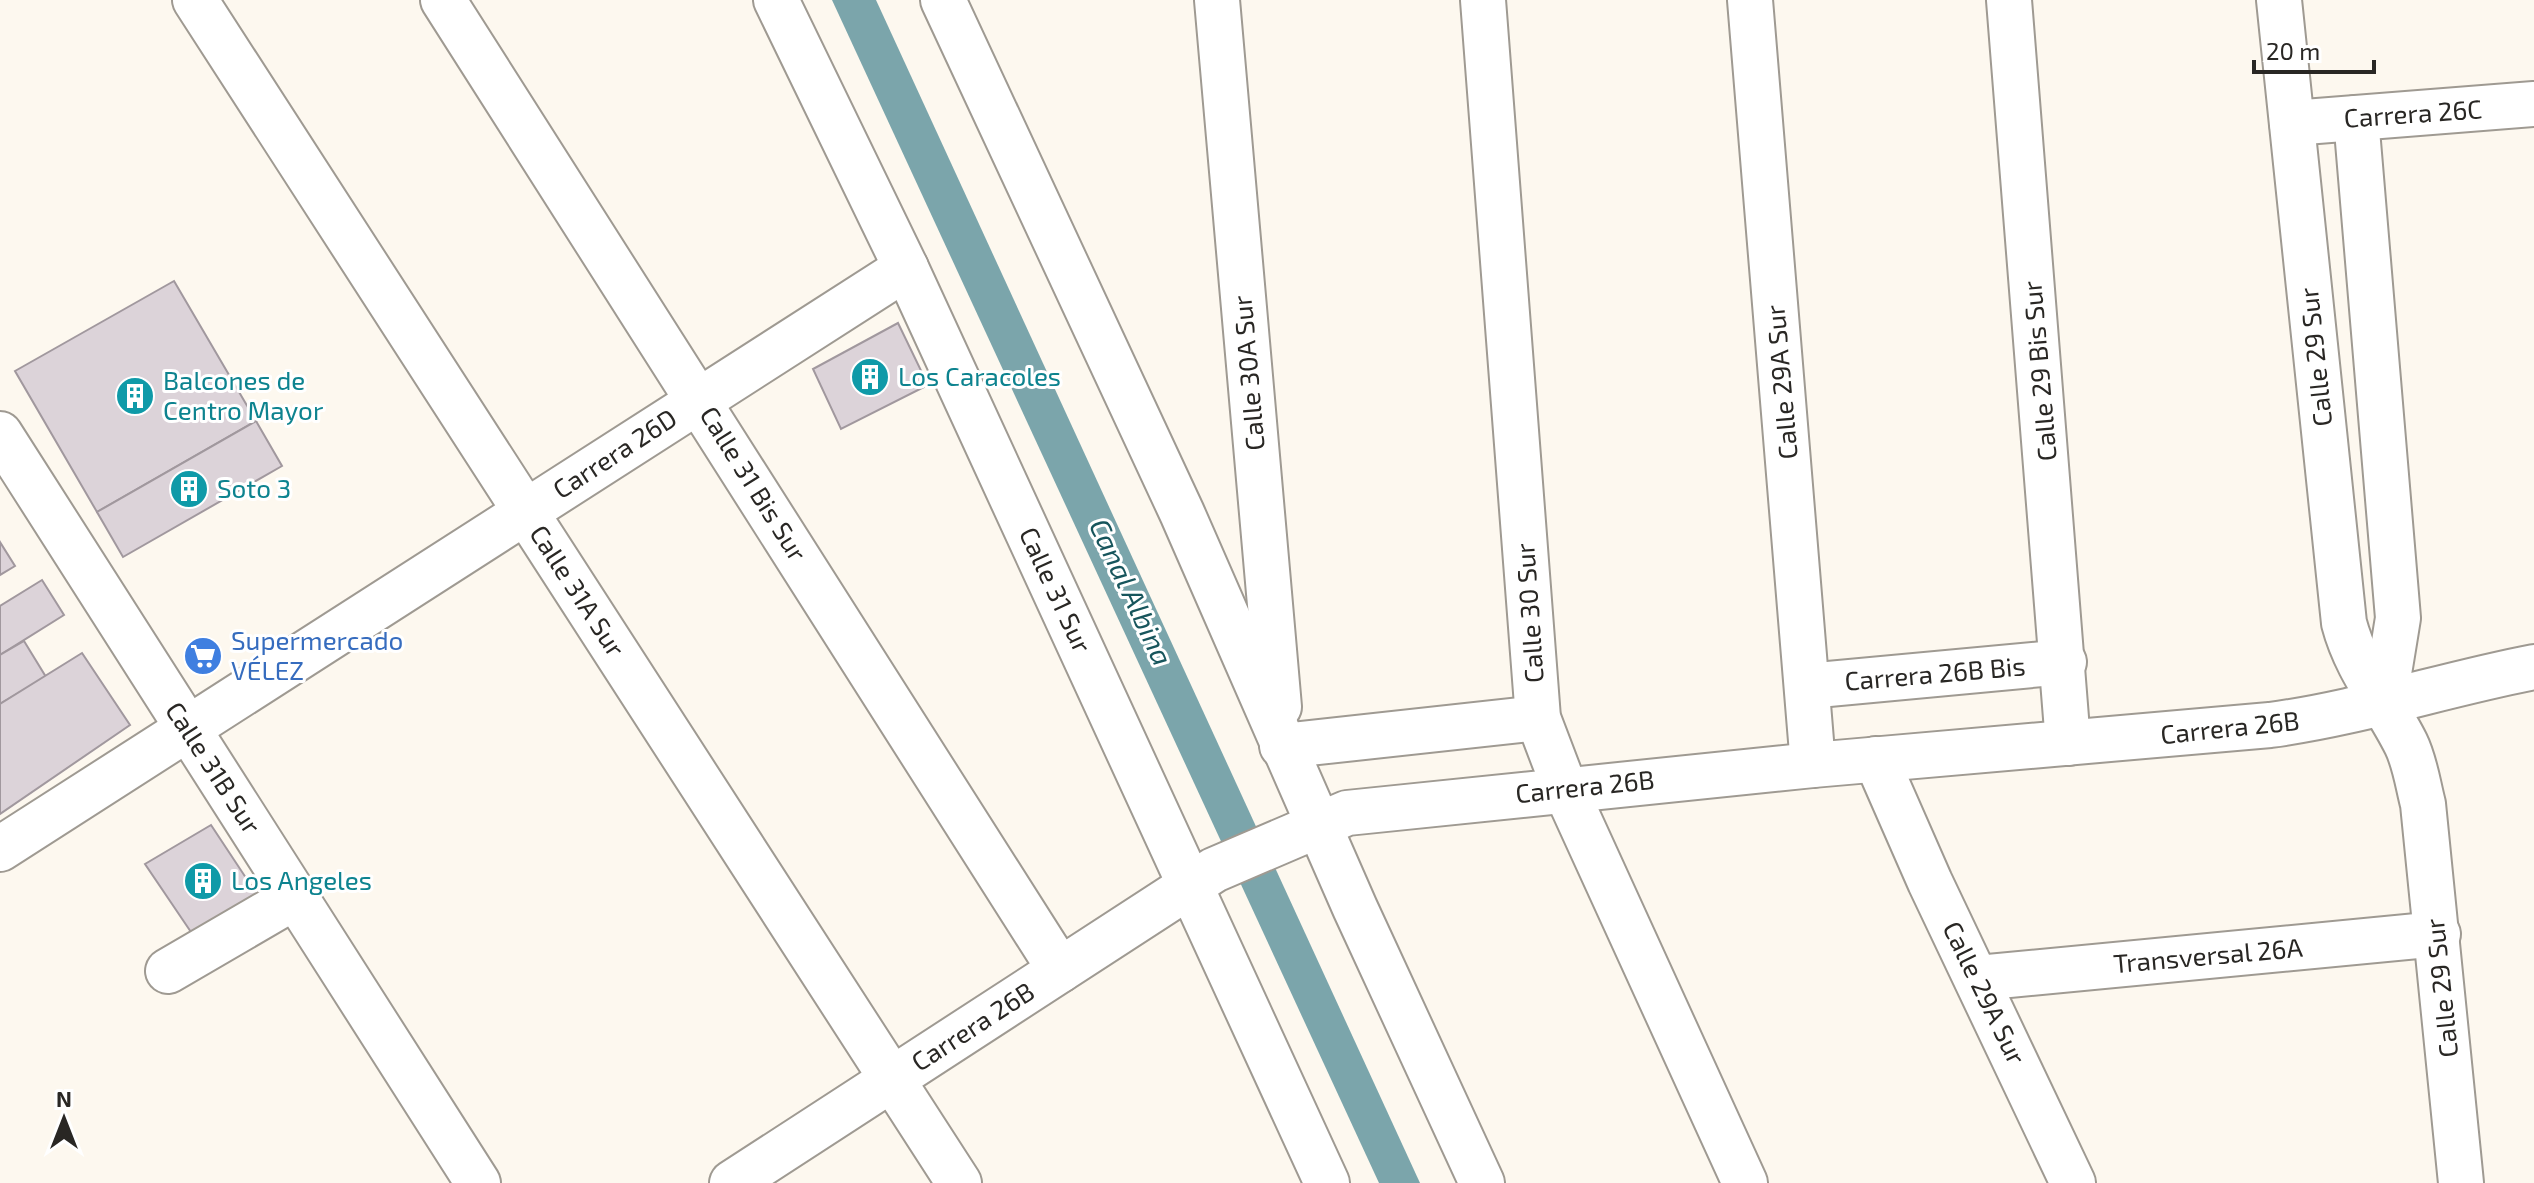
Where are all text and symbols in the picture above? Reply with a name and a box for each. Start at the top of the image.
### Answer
scale bar [2254,24,2374,74]
text: 20 m [2266,36,2320,65]
street label: Carrera 26C [2343,92,2483,133]
street label: Calle 29 Bis Sur [2015,280,2062,463]
street label: Calle 29 Sur [2292,286,2337,428]
street label: Calle 30A Sur [1225,294,1270,452]
street label: Calle 29A Sur [1758,304,1803,461]
building icon: Los Caracoles [849,356,891,398]
place label: Los Caracoles [898,360,1061,391]
place label: Balcones de Centro Mayor [163,364,323,425]
building icon: Balcones de Centro Mayor [114,375,156,417]
street label: Calle 31 Bis Sur [694,400,814,566]
street label: Carrera 26D [547,401,682,504]
building icon: Soto 3 [168,468,210,510]
place label: Soto 3 [217,472,291,503]
water label: Canal Albina [1083,513,1181,670]
street label: Calle 31A Sur [524,519,632,662]
street label: Calle 31 Sur [1014,522,1099,657]
street label: Calle 30 Sur [1508,542,1549,684]
place label: Supermercado VÉLEZ [231,624,403,685]
supermarket icon: Supermercado VÉLEZ [182,635,224,677]
street label: Carrera 26B Bis [1843,649,2027,696]
street label: Calle 31B Sur [160,695,268,839]
street label: Carrera 26B [2159,704,2301,749]
street label: Carrera 26B [1514,763,1656,808]
building icon: Los Angeles [182,860,224,902]
place label: Los Angeles [231,864,372,895]
street label: Calle 29A Sur [1937,916,2033,1069]
street label: Calle 29 Sur [2418,917,2463,1059]
street label: Transversal 26A [2112,931,2304,978]
street label: Carrera 26B [905,975,1039,1077]
north arrow [24,1079,104,1159]
text: N [56,1085,72,1111]

